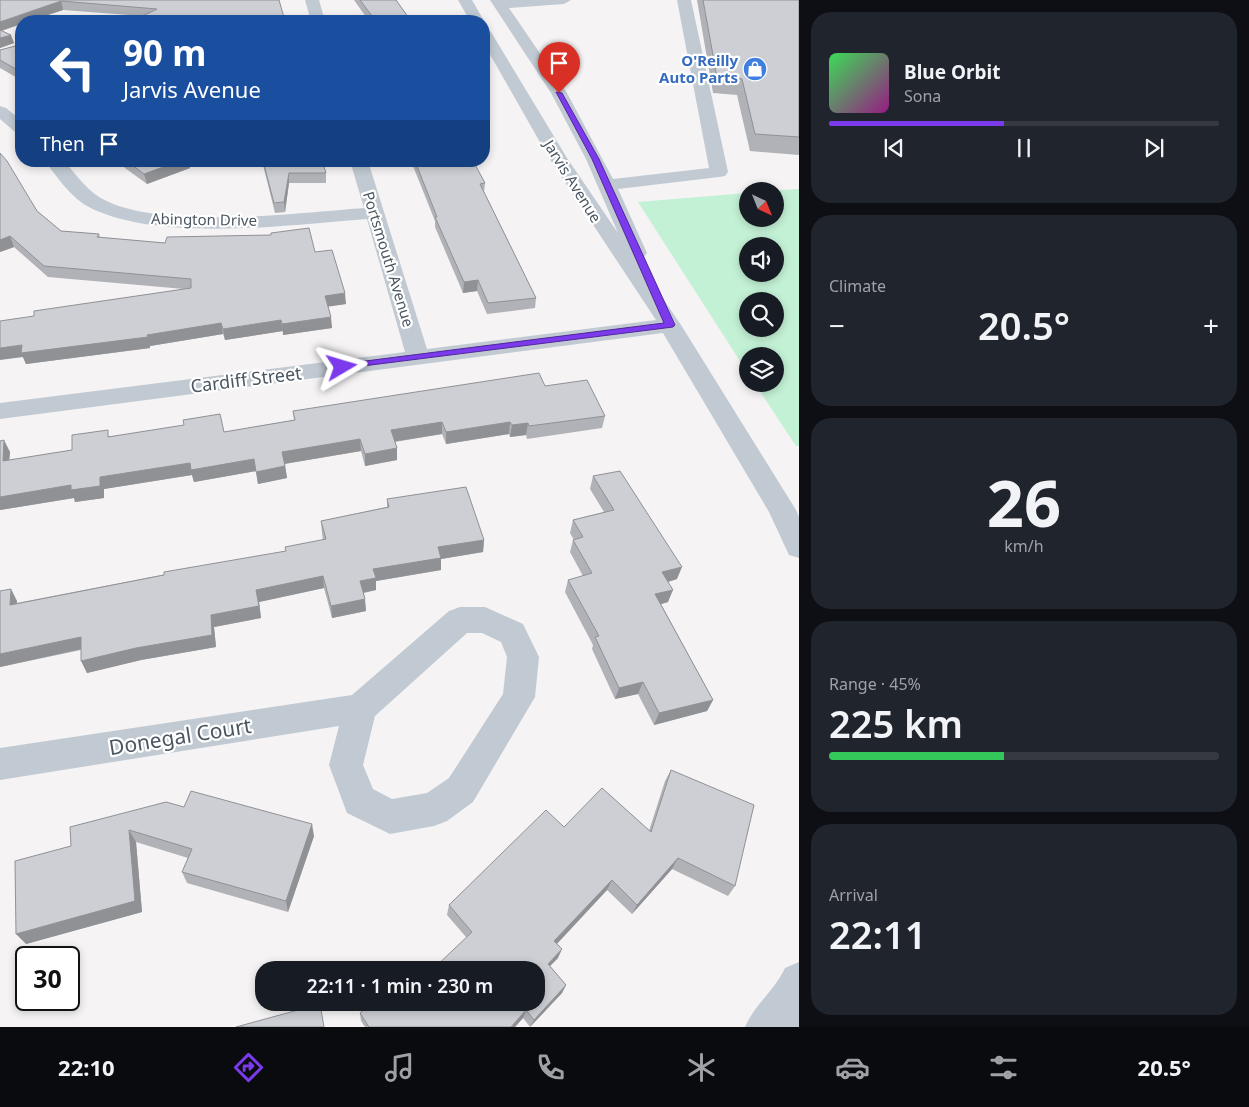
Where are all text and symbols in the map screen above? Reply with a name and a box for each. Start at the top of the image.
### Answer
text: 90 m [123,29,206,76]
icon: left [40,35,105,100]
pin [538,42,580,93]
icon: arrive [545,49,573,77]
place label: O'Reilly Auto Parts [659,50,738,87]
shop icon: O'Reilly Auto Parts [742,56,768,82]
text: Blue Orbit [904,59,1000,85]
text: Jarvis Avenue [123,74,261,104]
text: Sona [904,85,941,107]
icon: arrive [95,130,123,158]
text: Then [40,131,85,157]
street label: Jarvis Avenue [539,134,606,226]
icon: previous [880,134,908,162]
icon: pause [1010,134,1038,162]
icon: next [1140,134,1168,162]
north arrow [739,182,784,228]
map controls [739,182,784,392]
street label: Portsmouth Avenue [359,189,419,329]
street label: Abington Drive [151,208,257,230]
button: sound [739,237,784,282]
text: Climate [829,275,886,297]
button: search [739,292,784,337]
text: 20.5° [978,299,1070,351]
text: − [829,306,845,344]
text: + [1203,306,1219,344]
position arrow [315,340,367,392]
button: layers [739,347,784,392]
street label: Cardiff Street [189,360,303,398]
text: 26 [987,458,1061,546]
text: km/h [1004,535,1044,557]
text: Range · 45% [829,673,921,695]
text: 225 km [829,697,963,749]
street label: Donegal Court [107,711,254,761]
text: Arrival [829,884,878,906]
text: 22:11 [829,908,926,960]
speed limit sign: 30 [15,946,80,1011]
text: 22:11 · 1 min · 230 m [307,973,493,999]
icon: directions [231,1050,266,1085]
icon: music [382,1050,417,1085]
icon: phone [533,1050,568,1085]
icon: climate [684,1050,719,1085]
icon: car [835,1050,870,1085]
icon: filters [986,1050,1021,1085]
text: 22:10 [58,1052,115,1082]
text: 20.5° [1138,1052,1191,1082]

